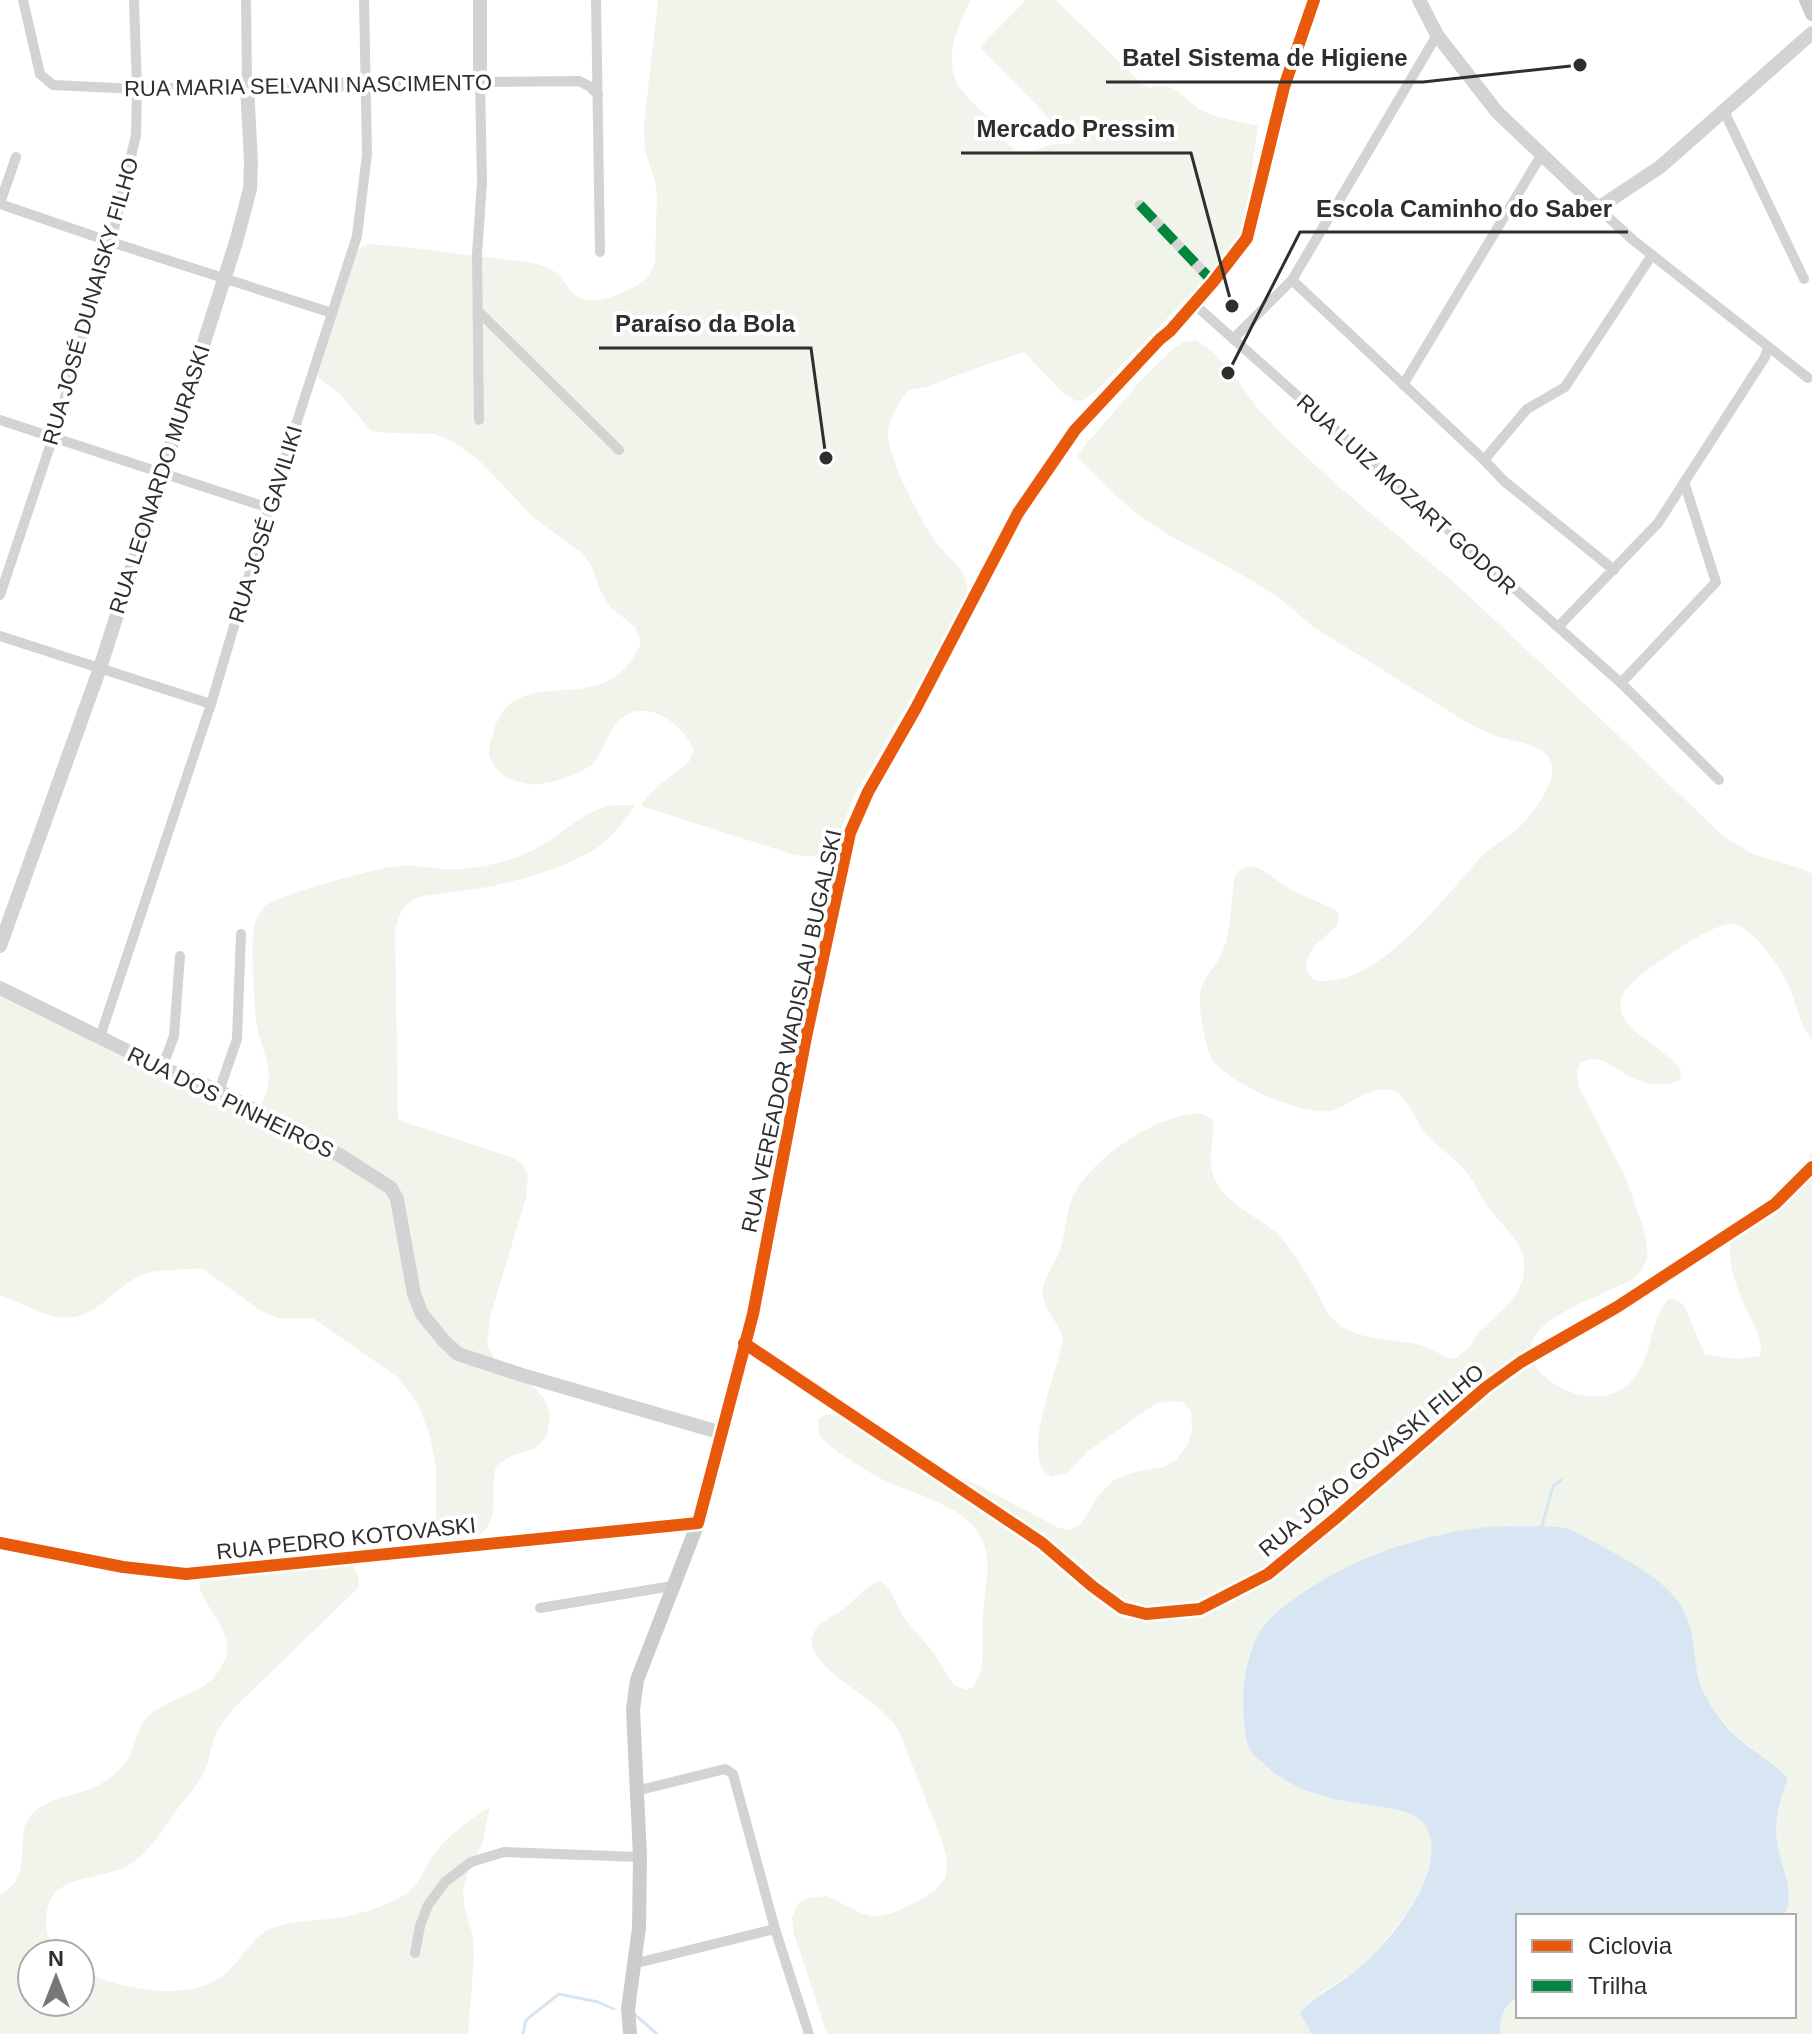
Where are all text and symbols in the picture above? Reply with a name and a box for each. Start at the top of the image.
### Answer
callout: Batel Sistema de Higiene [1106,34,1423,82]
text: Batel Sistema de Higiene [1122,44,1408,71]
street label: RUA MARIA SELVANI NASCIMENTO [124,70,492,101]
callout: Mercado Pressim [961,105,1191,153]
text: Mercado Pressim [977,115,1175,142]
street label: RUA JOSÉ DUNAISKY FILHO [37,155,144,448]
callout: Escola Caminho do Saber [1300,184,1628,232]
text: Escola Caminho do Saber [1316,195,1612,222]
callout: Paraíso da Bola [599,300,811,348]
text: Paraíso da Bola [615,310,796,337]
street label: RUA LEONARDO MURASKI [104,342,215,617]
street label: RUA LUIZ MOZART GODOR [1292,389,1521,599]
street label: RUA JOSÉ GAVILIKI [224,422,307,626]
street label: RUA VEREADOR WADISLAU BUGALSKI [737,827,846,1235]
street label: RUA DOS PINHEIROS [124,1042,338,1163]
street label: RUA JOÃO GOVASKI FILHO [1254,1359,1489,1562]
street label: RUA PEDRO KOTOVASKI [215,1512,477,1565]
legend [1516,1914,1796,2018]
text: Ciclovia [1588,1932,1673,1959]
north arrow [16,1938,96,2018]
text: N [48,1946,64,1971]
text: Trilha [1588,1972,1648,1999]

